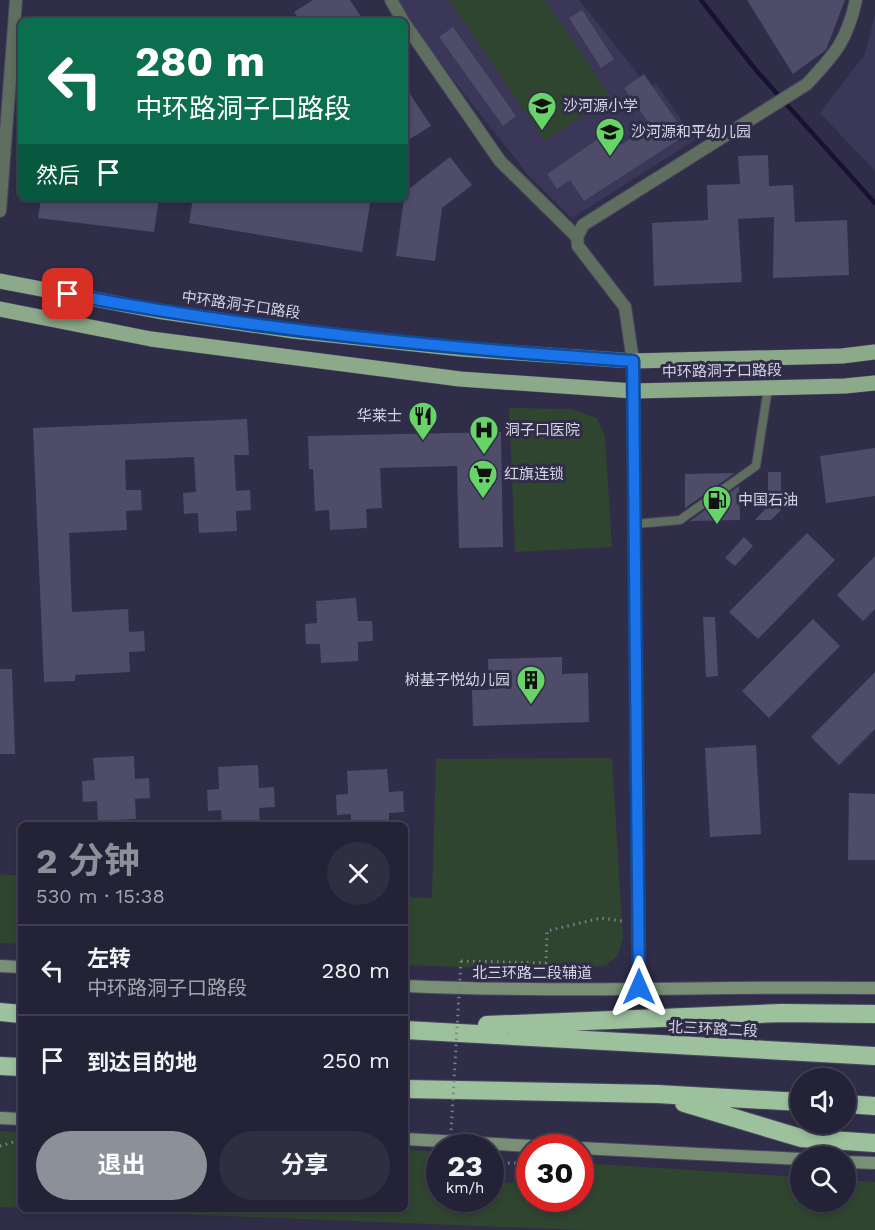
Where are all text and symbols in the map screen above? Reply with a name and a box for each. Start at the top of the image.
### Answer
text: 280 m [135,37,265,86]
icon: left [36,42,114,120]
school or university icon: 沙河源小学 [526,90,558,132]
text: 中环路洞子口路段 [135,93,351,125]
place label: 沙河源小学 [563,97,638,115]
school or university icon: 沙河源和平幼儿园 [594,116,626,158]
place label: 沙河源和平幼儿园 [631,123,751,141]
icon: arrive [92,156,125,189]
text: 然后 [36,163,80,188]
pin [42,268,93,319]
icon: arrive [51,277,84,310]
street label: 中环路洞子口路段 [180,288,302,322]
street label: 中环路洞子口路段 [662,361,782,381]
restaurant icon: 华莱士 [407,400,439,442]
place label: 华莱士 [357,407,402,425]
hospital icon: 洞子口医院 [468,414,500,456]
place label: 洞子口医院 [505,421,580,439]
supermarket icon: 红旗连锁 [467,458,499,500]
place label: 红旗连锁 [504,465,564,483]
fuel station icon: 中国石油 [701,484,733,526]
place label: 中国石油 [738,491,798,509]
building icon: 树基子悦幼儿园 [515,664,547,706]
place label: 树基子悦幼儿园 [405,671,510,689]
text: 2 分钟 [36,840,140,882]
button: close [327,842,390,905]
text: 530 m · 15:38 [36,884,165,908]
text: 左转 [87,946,131,971]
icon: left [36,954,69,987]
position arrow [607,955,671,1019]
text: 280 m [321,958,390,983]
street label: 北三环路二段辅道 [472,964,592,982]
text: 中环路洞子口路段 [87,976,247,1000]
street label: 北三环路二段 [668,1018,758,1040]
icon: arrive [36,1044,69,1077]
text: 250 m [322,1048,390,1073]
text: 到达目的地 [87,1050,197,1075]
map controls [790,1068,856,1212]
button: sound [790,1068,856,1134]
button: 退出 [36,1131,207,1200]
button: 分享 [219,1131,390,1200]
speed limit sign: 30 [516,1134,594,1212]
button: search [790,1146,856,1212]
text: 23 [447,1148,483,1183]
text: km/h [446,1179,484,1197]

